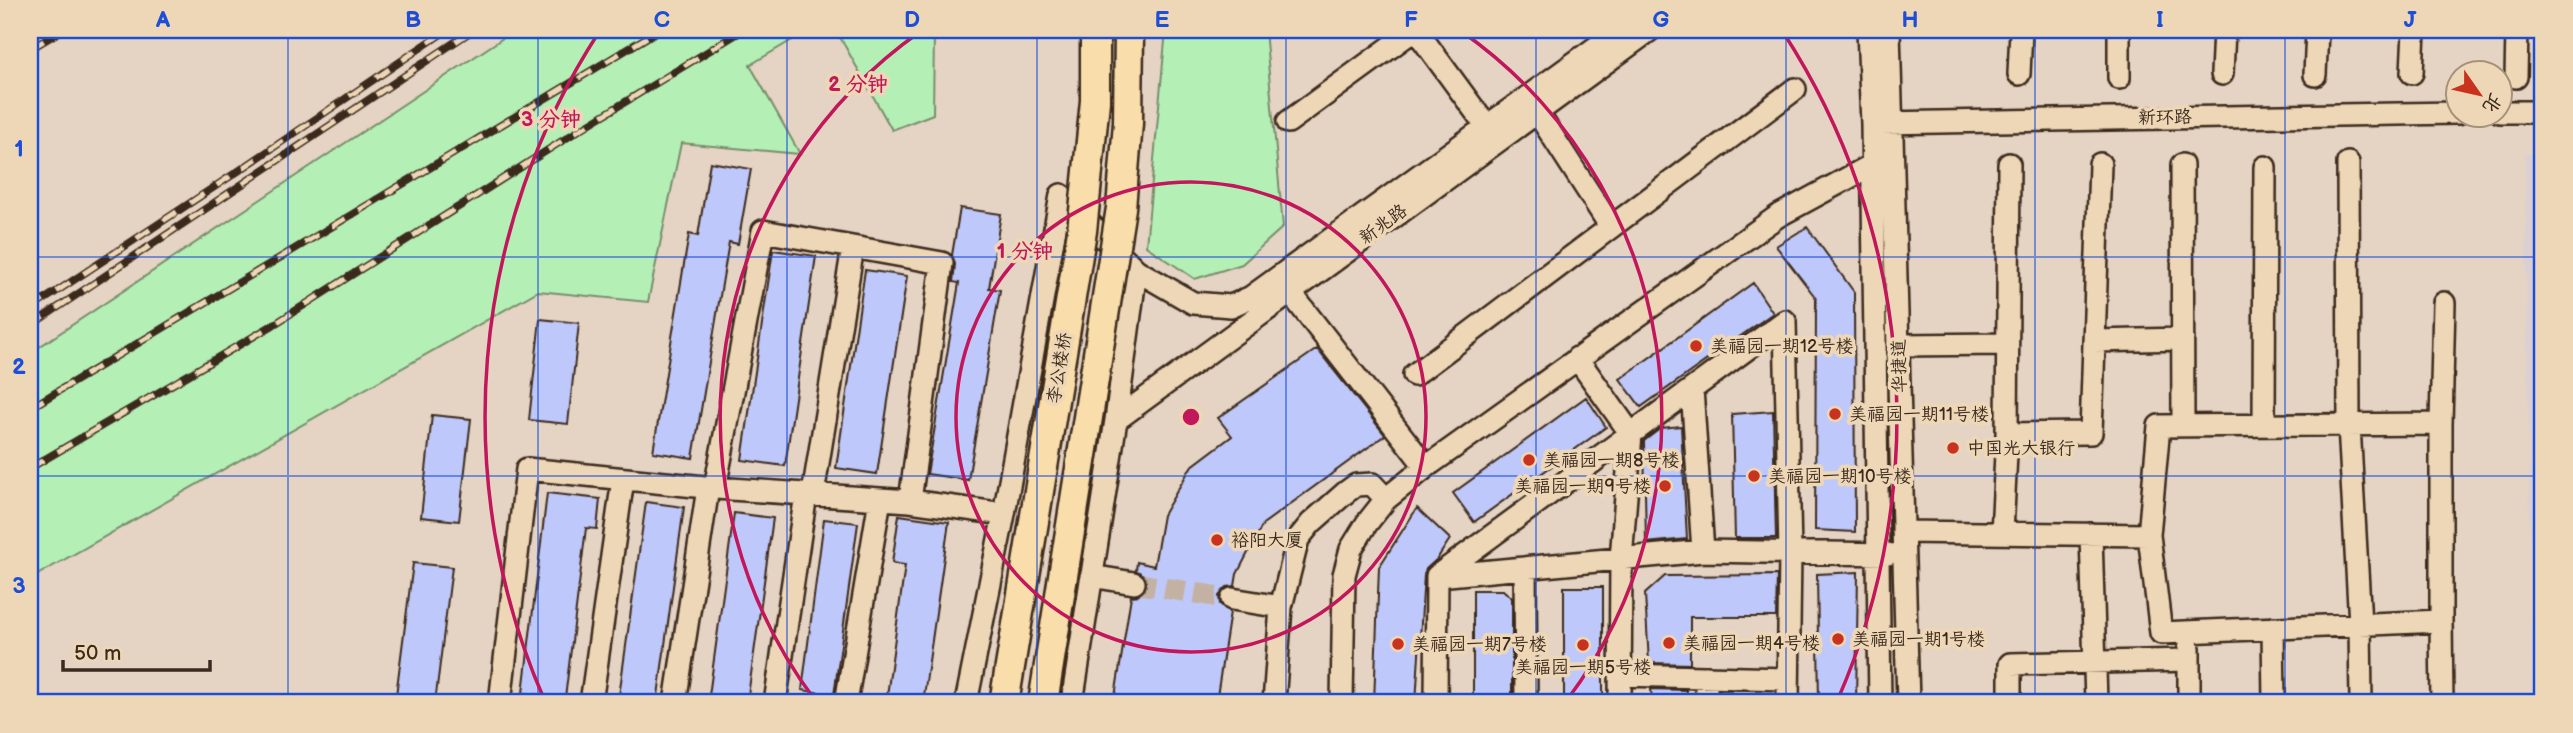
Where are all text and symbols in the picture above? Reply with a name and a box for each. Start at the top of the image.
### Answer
text: A [155,6,171,34]
text: B [405,6,421,34]
text: C [654,6,670,34]
text: D [904,6,920,34]
text: E [1155,6,1170,34]
text: F [1404,6,1418,34]
text: G [1653,6,1670,34]
text: H [1901,6,1919,34]
text: I [2156,6,2164,34]
text: J [2404,6,2417,34]
north arrow [2444,60,2514,130]
text: 2 分钟 [828,72,888,97]
text: 北 [2477,88,2507,117]
text: 3 分钟 [521,107,581,132]
street label: 新环路 [2138,107,2192,128]
text: 1 [14,135,24,163]
street label: 新兆路 [1355,200,1411,249]
text: 1 分钟 [997,239,1053,264]
street label: 李公楼桥 [1043,331,1075,405]
place label: 美福园一期12号楼 [1710,336,1854,357]
marker: 美福园一期12号楼 [1688,338,1704,354]
street label: 华捷道 [1889,339,1910,393]
text: 2 [12,353,26,381]
place label: 美福园一期11号楼 [1849,404,1989,425]
centre of rings [1179,405,1203,429]
marker: 美福园一期11号楼 [1827,406,1843,422]
place label: 中国光大银行 [1967,438,2075,459]
marker: 中国光大银行 [1945,440,1961,456]
place label: 美福园一期8号楼 [1543,450,1680,471]
marker: 美福园一期8号楼 [1521,452,1537,468]
place label: 美福园一期10号楼 [1768,466,1912,487]
marker: 美福园一期10号楼 [1746,468,1762,484]
place label: 美福园一期9号楼 [1515,476,1651,497]
marker: 美福园一期9号楼 [1657,478,1673,494]
place label: 裕阳大厦 [1231,530,1303,551]
marker: 裕阳大厦 [1209,532,1225,548]
text: 3 [12,572,26,600]
scale bar [63,628,210,672]
place label: 美福园一期1号楼 [1852,629,1985,650]
marker: 美福园一期1号楼 [1830,631,1846,647]
place label: 美福园一期4号楼 [1683,633,1820,654]
place label: 美福园一期7号楼 [1412,634,1547,655]
marker: 美福园一期4号楼 [1661,635,1677,651]
marker: 美福园一期7号楼 [1390,636,1406,652]
marker: 美福园一期5号楼 [1575,637,1591,653]
text: 50 m [74,641,121,666]
place label: 美福园一期5号楼 [1515,657,1651,678]

